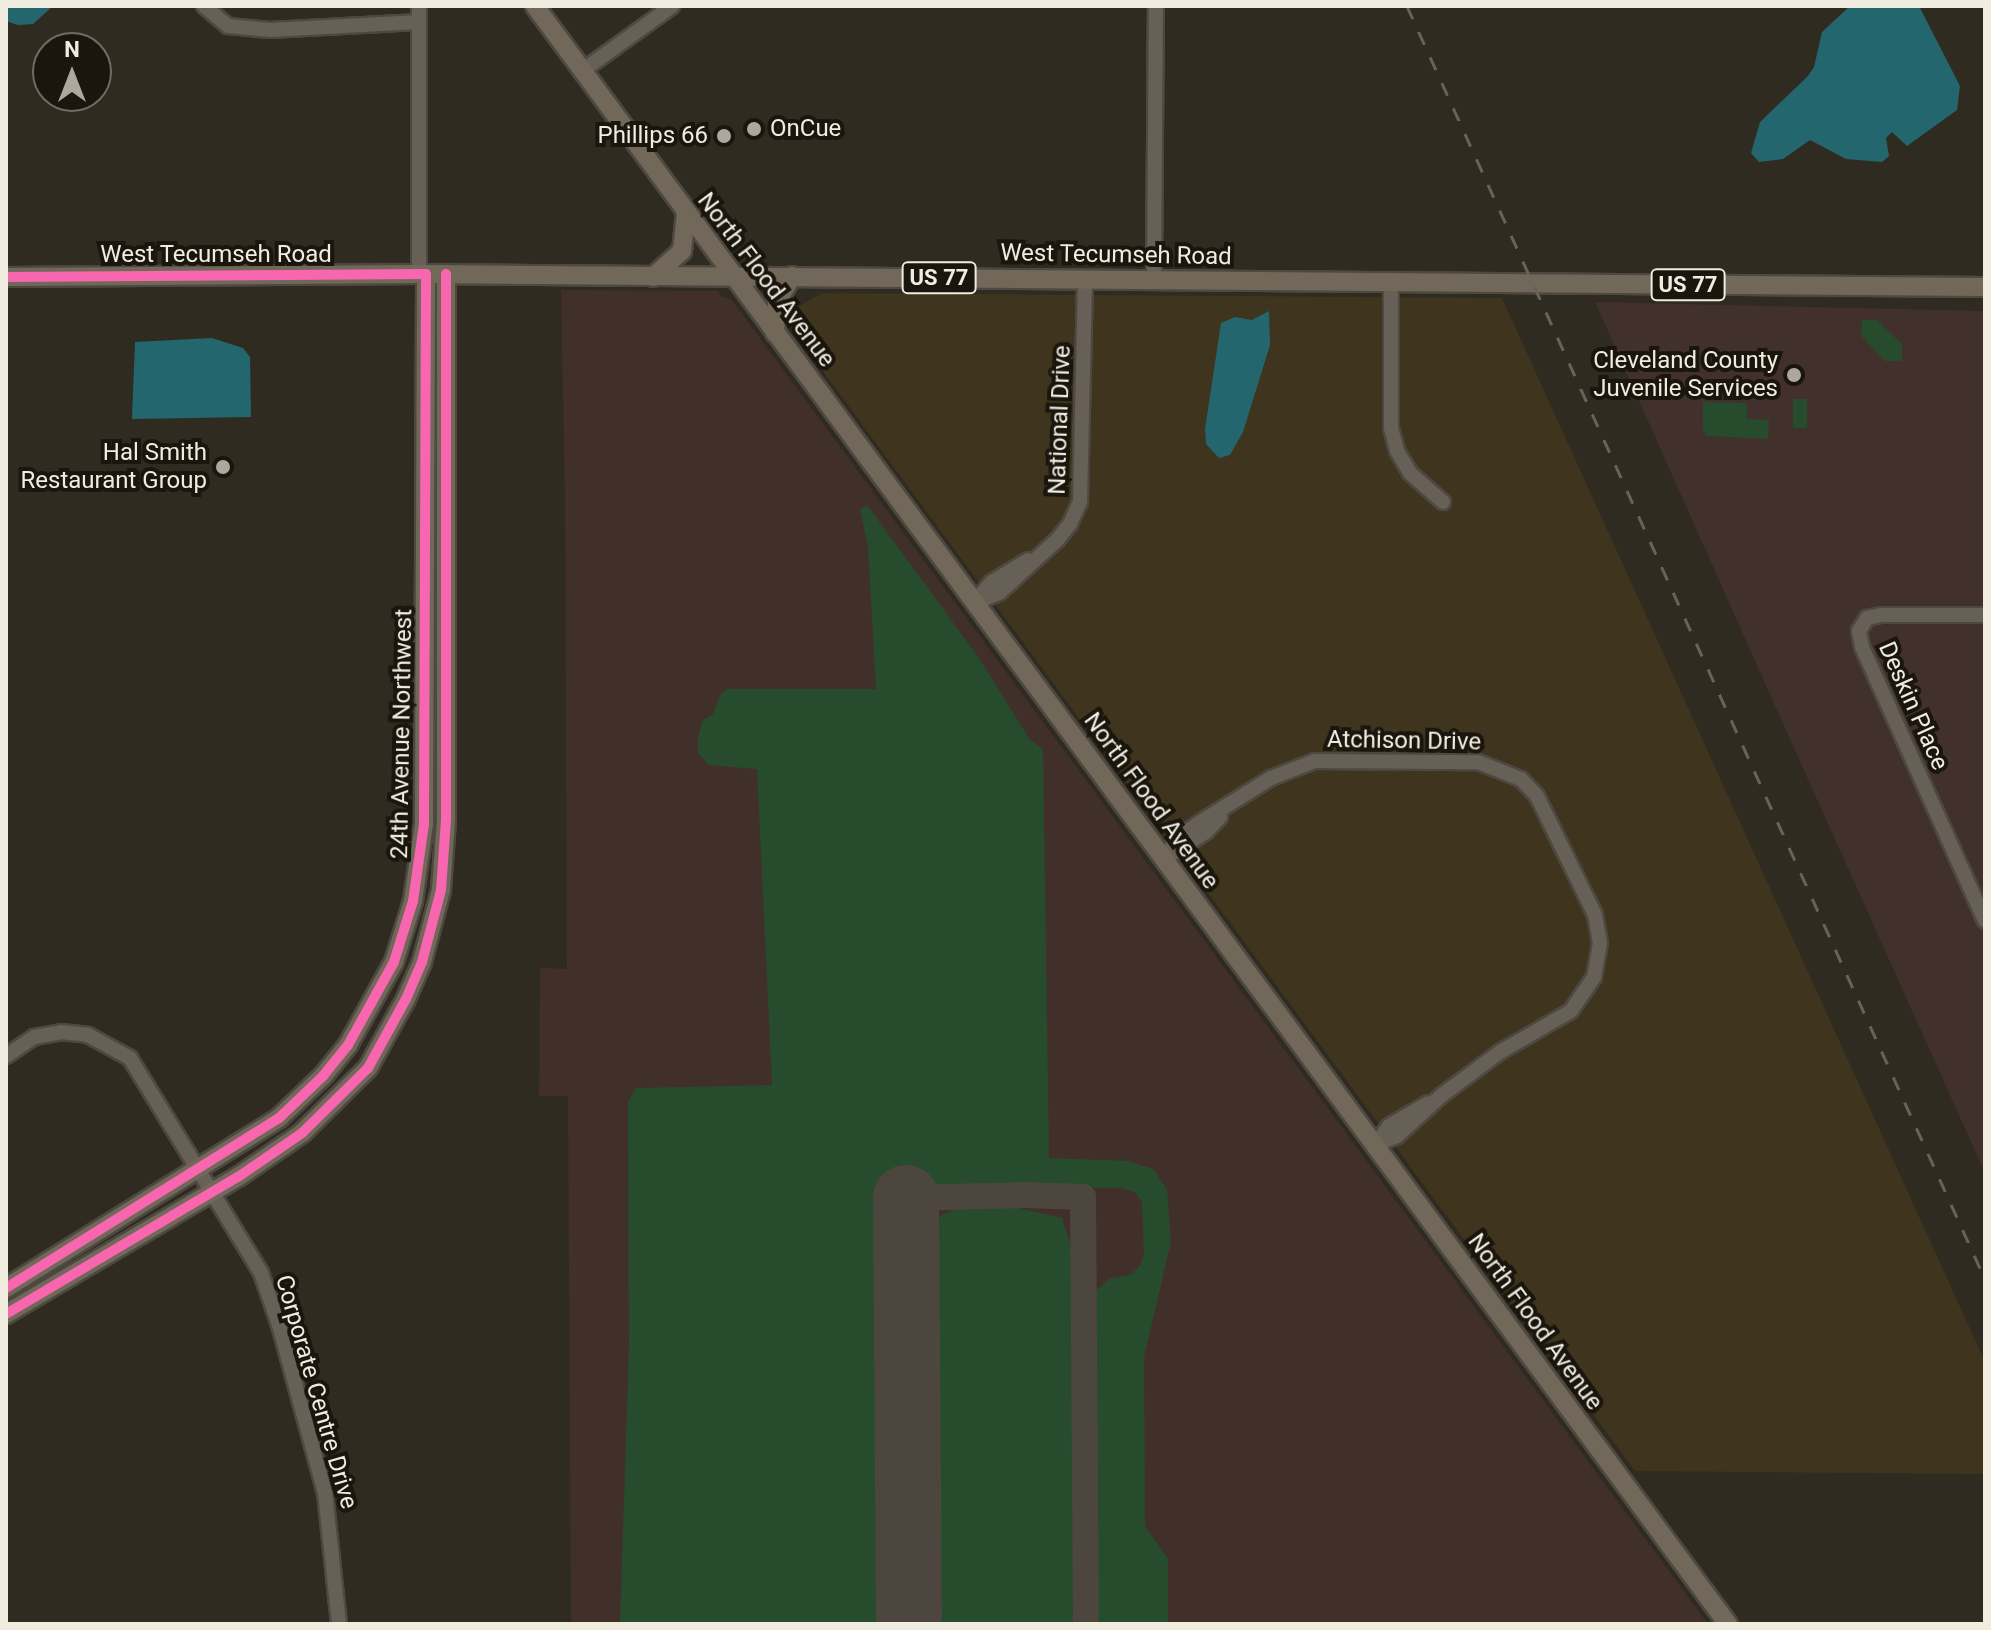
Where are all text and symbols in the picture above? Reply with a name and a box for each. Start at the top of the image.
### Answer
north arrow [32,32,112,112]
text: N [64,37,80,62]
place label: OnCue [770,115,841,143]
marker: OnCue [745,120,763,138]
place label: Phillips 66 [598,122,708,150]
marker: Phillips 66 [715,127,733,145]
street label: North Flood Avenue [691,187,841,373]
street label: West Tecumseh Road [1000,239,1232,271]
street label: West Tecumseh Road [100,241,332,269]
road number: US 77 [901,260,977,296]
road number: US 77 [1650,267,1726,303]
street label: National Drive [1043,345,1077,495]
place label: Cleveland County Juvenile Services [1593,347,1778,403]
marker: Cleveland County Juvenile Services [1785,366,1803,384]
place label: Hal Smith Restaurant Group [21,439,207,495]
marker: Hal Smith Restaurant Group [214,458,232,476]
street label: 24th Avenue Northwest [385,609,419,859]
street label: Deskin Place [1872,637,1954,775]
street label: North Flood Avenue [1077,707,1225,895]
street label: Atchison Drive [1327,725,1481,757]
street label: North Flood Avenue [1461,1228,1609,1416]
street label: Corporate Centre Drive [269,1272,363,1512]

